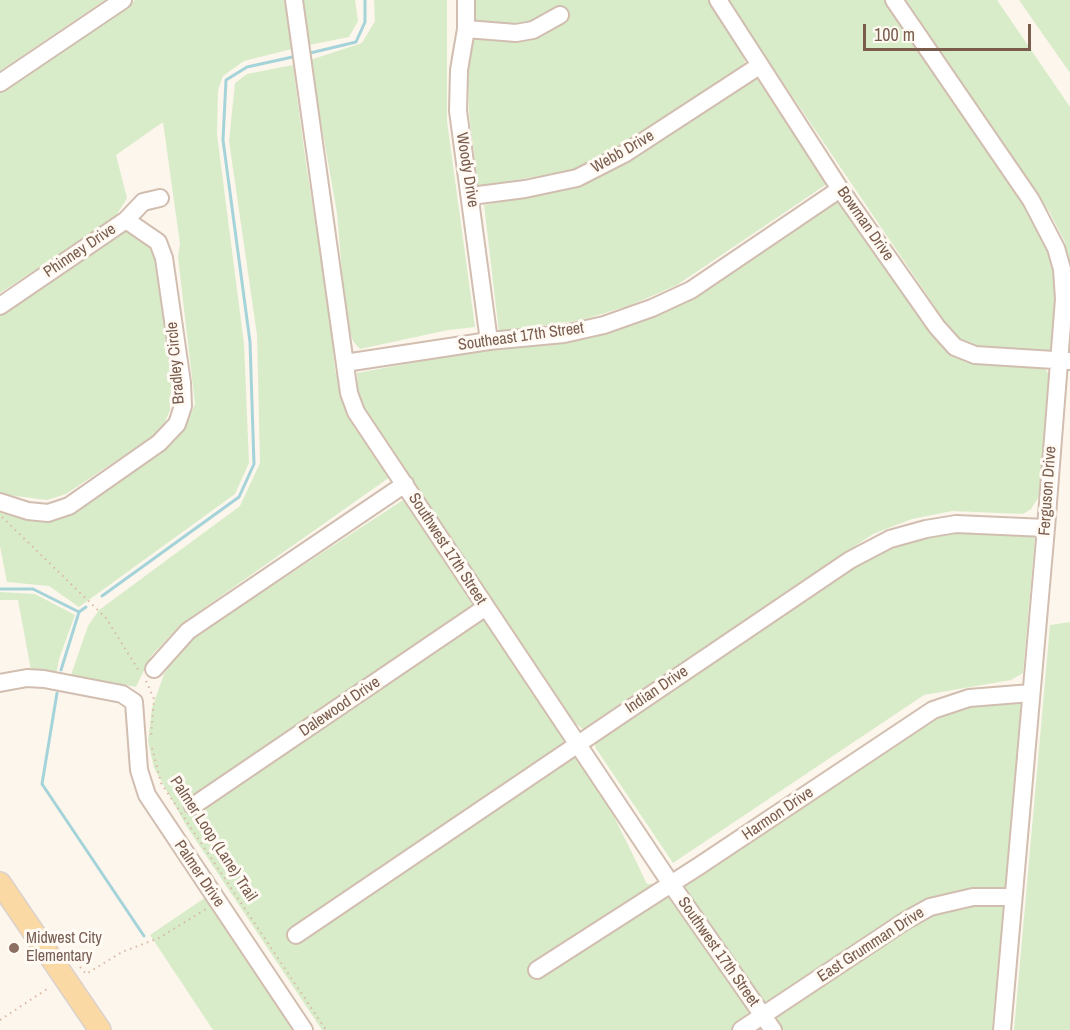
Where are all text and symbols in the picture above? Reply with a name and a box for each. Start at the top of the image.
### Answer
scale bar [866,12,1034,50]
text: 100 m [874,22,915,47]
street label: Webb Drive [588,126,658,178]
street label: Woody Drive [452,131,482,209]
street label: Bowman Drive [832,183,898,265]
street label: Phinney Drive [40,220,120,282]
street label: Southeast 17th Street [457,319,585,355]
street label: Bradley Circle [163,321,189,405]
street label: Ferguson Drive [1035,446,1061,536]
street label: Southwest 17th Street [404,490,490,608]
street label: Indian Drive [622,662,692,718]
street label: Dalewood Drive [296,673,384,741]
street label: Palmer Loop (Lane) Trail [165,773,261,905]
street label: Harmon Drive [739,783,817,845]
street label: Palmer Drive [170,837,228,911]
street label: Southwest 17th Street [673,894,763,1010]
street label: East Grumman Drive [814,903,928,987]
place label: Midwest City Elementary [26,929,102,967]
marker: Midwest City Elementary [7,941,21,955]

